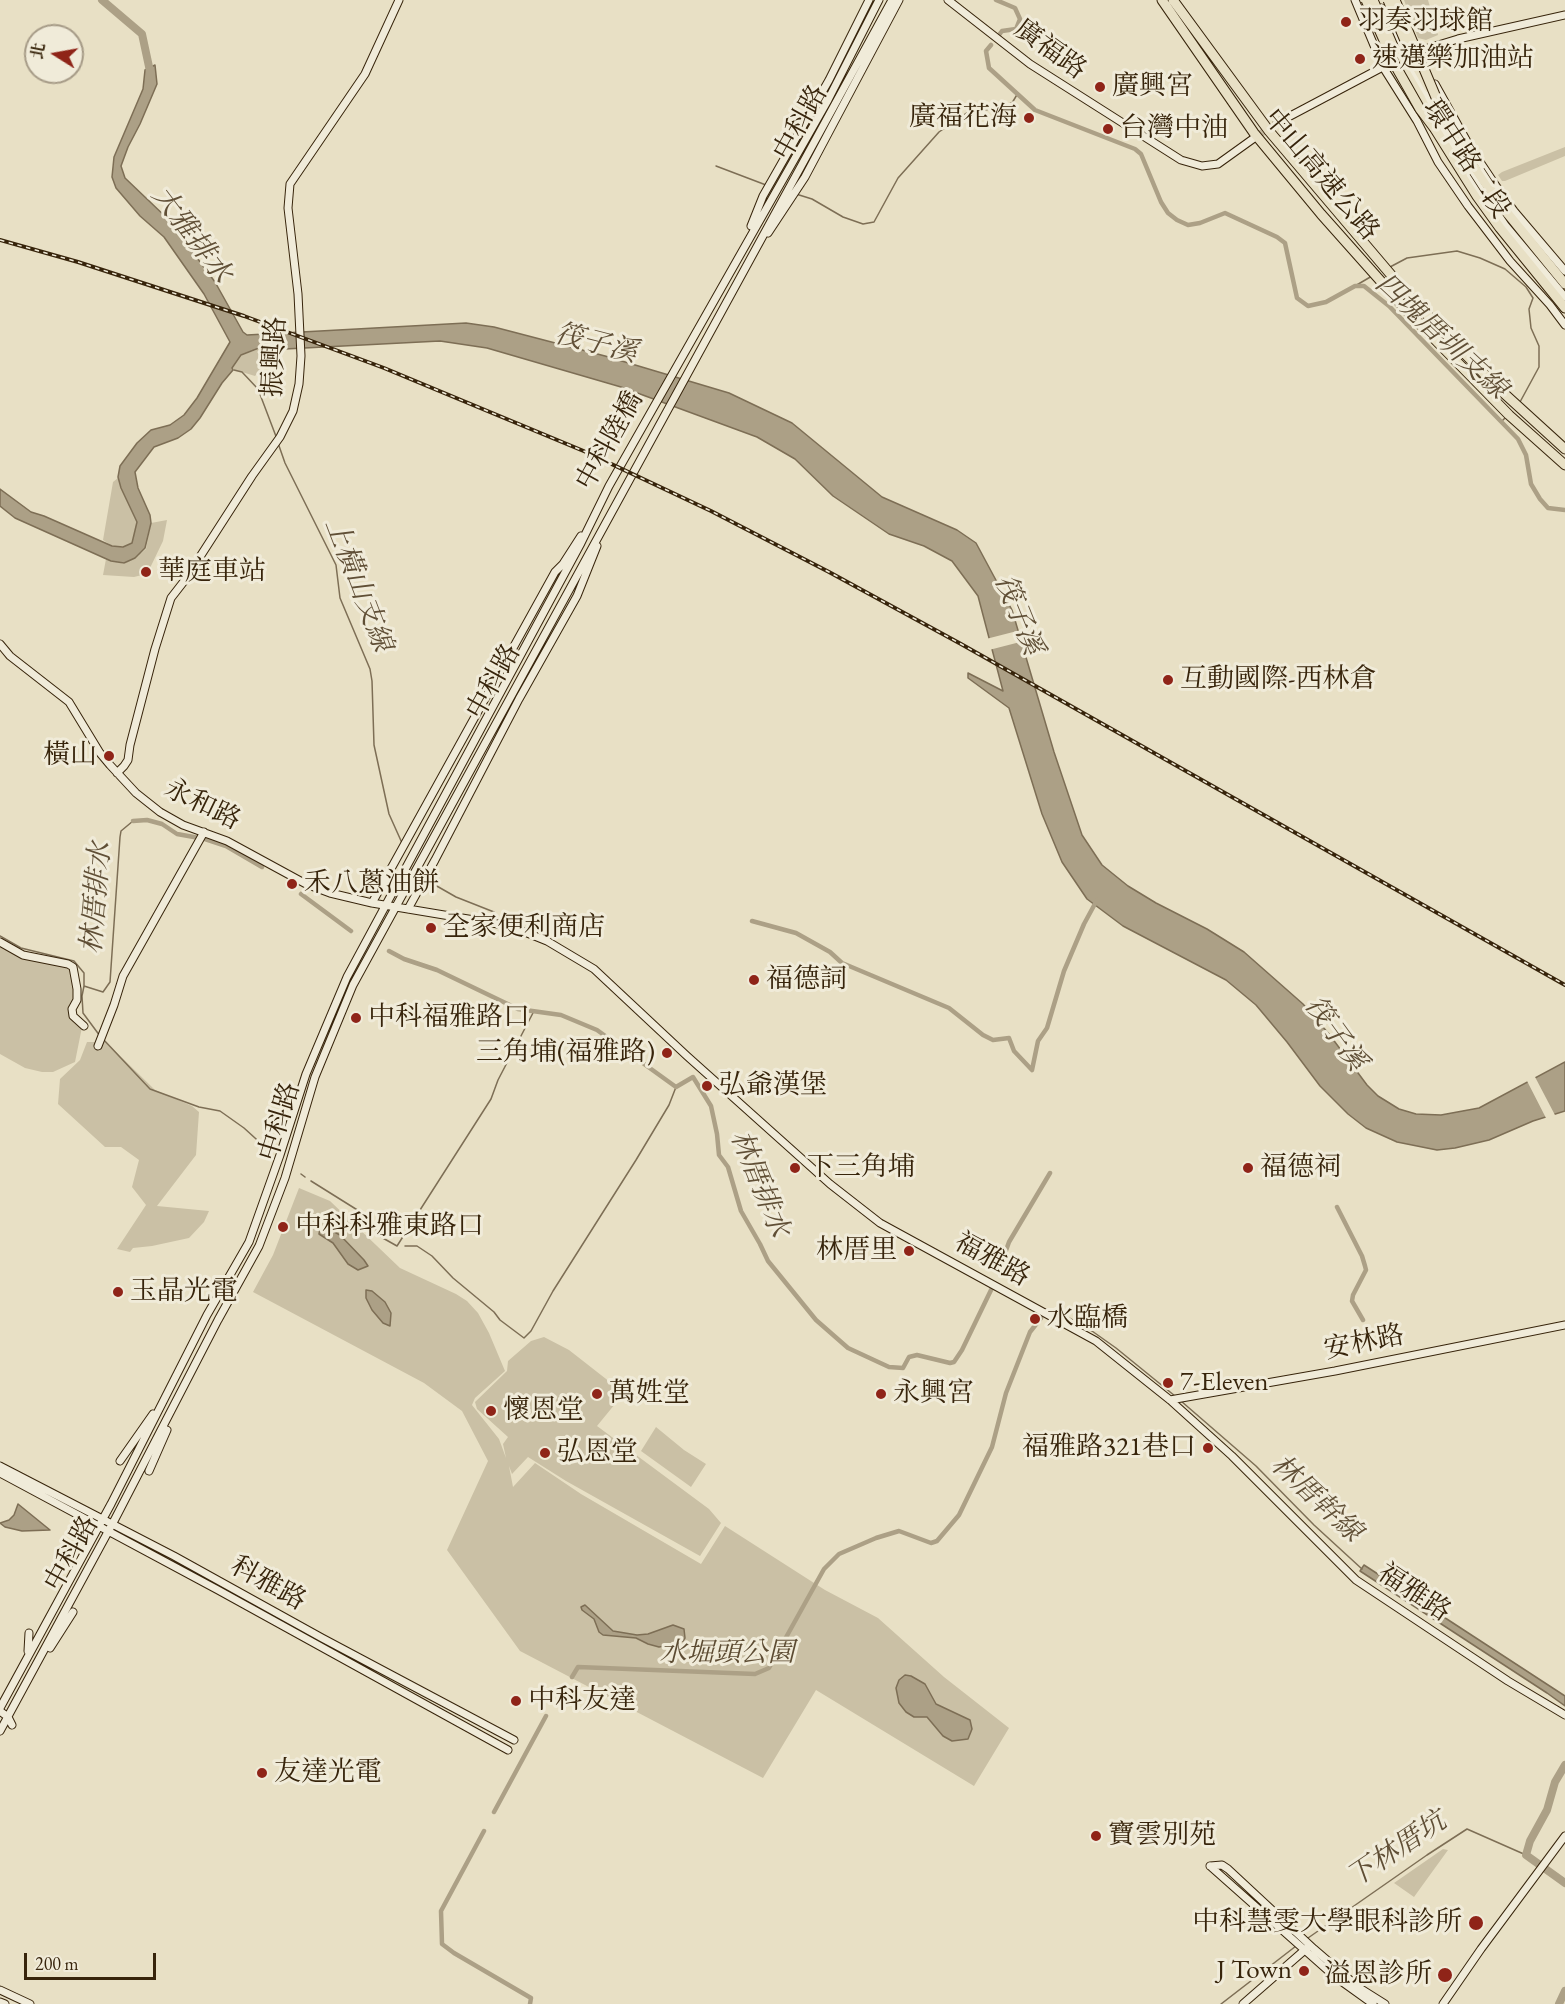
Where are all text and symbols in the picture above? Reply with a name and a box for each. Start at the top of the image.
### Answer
place label: 羽奏羽球館 [1358,6,1493,38]
street label: 廣福路 [1008,13,1092,87]
marker: 羽奏羽球館 [1339,15,1353,29]
north arrow [24,24,84,84]
text: 北 [26,41,50,61]
place label: 速邁樂加油站 [1372,43,1534,75]
marker: 速邁樂加油站 [1353,52,1367,66]
place label: 廣興宮 [1112,71,1193,103]
street label: 中科路 [767,80,835,166]
marker: 廣興宮 [1093,80,1107,94]
street label: 環中路二段 [1416,94,1516,224]
place label: 廣福花海 [909,102,1017,134]
street label: 中山高速公路 [1257,103,1385,247]
marker: 廣福花海 [1022,111,1036,125]
place label: 台灣中油 [1120,113,1228,145]
marker: 台灣中油 [1101,122,1115,136]
water label: 大雅排水 [144,180,238,290]
water label: 四塊厝圳支線 [1368,267,1514,407]
street label: 振興路 [257,316,293,398]
water label: 筏子溪 [551,318,641,370]
street label: 中科陸橋 [570,386,650,496]
water label: 上橫山支線 [317,514,399,656]
place label: 華庭車站 [158,556,266,588]
marker: 華庭車站 [139,565,153,579]
water label: 筏子溪 [987,570,1049,660]
street label: 中科路 [460,639,528,725]
place label: 互動國際-西林倉 [1180,664,1376,696]
marker: 互動國際-西林倉 [1161,673,1175,687]
place label: 橫山 [43,740,97,772]
marker: 橫山 [102,749,116,763]
street label: 永和路 [158,773,246,837]
water label: 林厝排水 [75,841,119,955]
place label: 禾八蔥油餅 [304,868,439,900]
marker: 禾八蔥油餅 [285,877,299,891]
place label: 全家便利商店 [443,912,605,944]
marker: 全家便利商店 [424,921,438,935]
place label: 福德詞 [766,964,847,996]
marker: 福德詞 [747,973,761,987]
water label: 筏子溪 [1297,990,1373,1078]
place label: 中科福雅路口 [368,1002,530,1034]
marker: 中科福雅路口 [349,1011,363,1025]
place label: 三角埔(福雅路) [476,1037,655,1069]
marker: 三角埔(福雅路) [660,1046,674,1060]
place label: 弘爺漢堡 [719,1070,827,1102]
street label: 中科路 [253,1079,307,1165]
marker: 弘爺漢堡 [700,1079,714,1093]
water label: 林厝排水 [722,1126,796,1242]
place label: 下三角埔 [807,1152,915,1184]
place label: 福德祠 [1260,1152,1341,1184]
marker: 下三角埔 [788,1161,802,1175]
marker: 福德祠 [1241,1161,1255,1175]
place label: 中科科雅東路口 [295,1211,484,1243]
marker: 中科科雅東路口 [276,1220,290,1234]
street label: 福雅路 [949,1226,1035,1294]
place label: 林厝里 [816,1235,897,1267]
marker: 林厝里 [902,1244,916,1258]
place label: 玉晶光電 [130,1276,238,1308]
marker: 玉晶光電 [111,1285,125,1299]
place label: 水臨橋 [1047,1303,1128,1335]
marker: 水臨橋 [1028,1312,1042,1326]
street label: 安林路 [1321,1319,1407,1367]
place label: 7-Eleven [1180,1367,1269,1399]
marker: 7-Eleven [1161,1376,1175,1390]
place label: 萬姓堂 [609,1378,690,1410]
place label: 永興宮 [893,1378,974,1410]
marker: 萬姓堂 [590,1387,604,1401]
marker: 永興宮 [874,1387,888,1401]
place label: 懷恩堂 [503,1395,584,1427]
marker: 懷恩堂 [484,1404,498,1418]
place label: 福雅路321巷口 [1022,1432,1196,1464]
place label: 弘恩堂 [557,1437,638,1469]
marker: 福雅路321巷口 [1201,1441,1215,1455]
marker: 弘恩堂 [538,1446,552,1460]
water label: 林厝幹線 [1264,1449,1368,1549]
street label: 中科路 [38,1511,106,1597]
street label: 科雅路 [225,1550,311,1618]
street label: 福雅路 [1371,1557,1457,1629]
park label: 水堀頭公園 [660,1638,794,1670]
place label: 中科友達 [528,1685,636,1717]
marker: 中科友達 [509,1694,523,1708]
place label: 友達光電 [274,1757,382,1789]
marker: 友達光電 [255,1766,269,1780]
water label: 下林厝坑 [1341,1805,1453,1895]
place label: 寶雲別苑 [1108,1820,1216,1852]
marker: 寶雲別苑 [1089,1829,1103,1843]
place label: 中科慧雯大學眼科診所 [1192,1907,1462,1939]
marker: 中科慧雯大學眼科診所 [1467,1914,1485,1932]
scale bar [27,1941,159,1979]
text: 200 m [35,1952,79,1975]
place label: J Town [1216,1955,1292,1987]
place label: 溢恩診所 [1324,1959,1432,1991]
marker: J Town [1297,1964,1311,1978]
marker: 溢恩診所 [1436,1966,1454,1984]

